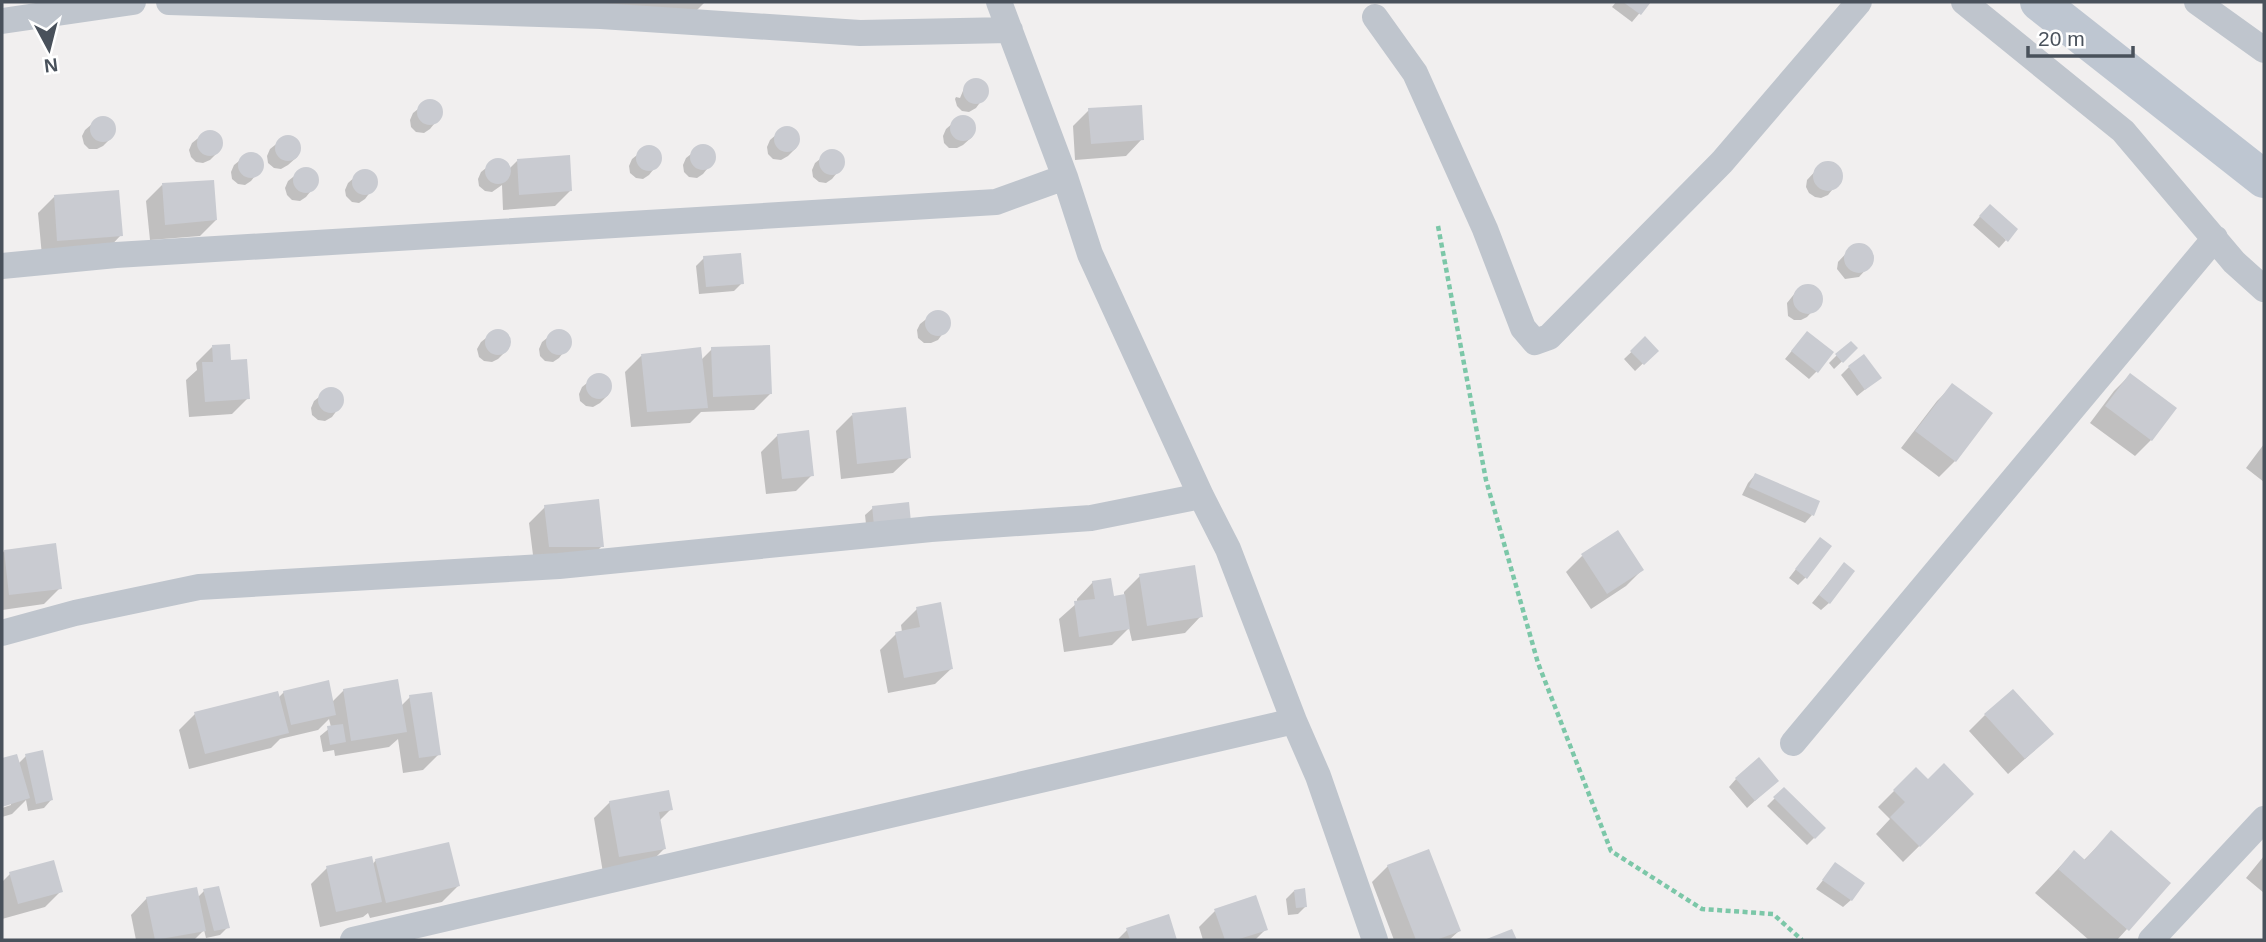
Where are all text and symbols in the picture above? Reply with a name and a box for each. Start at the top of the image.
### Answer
north arrow [14,14,84,84]
scale bar [2028,14,2133,58]
text: 20 m [2038,27,2085,50]
text: N [43,54,59,77]

